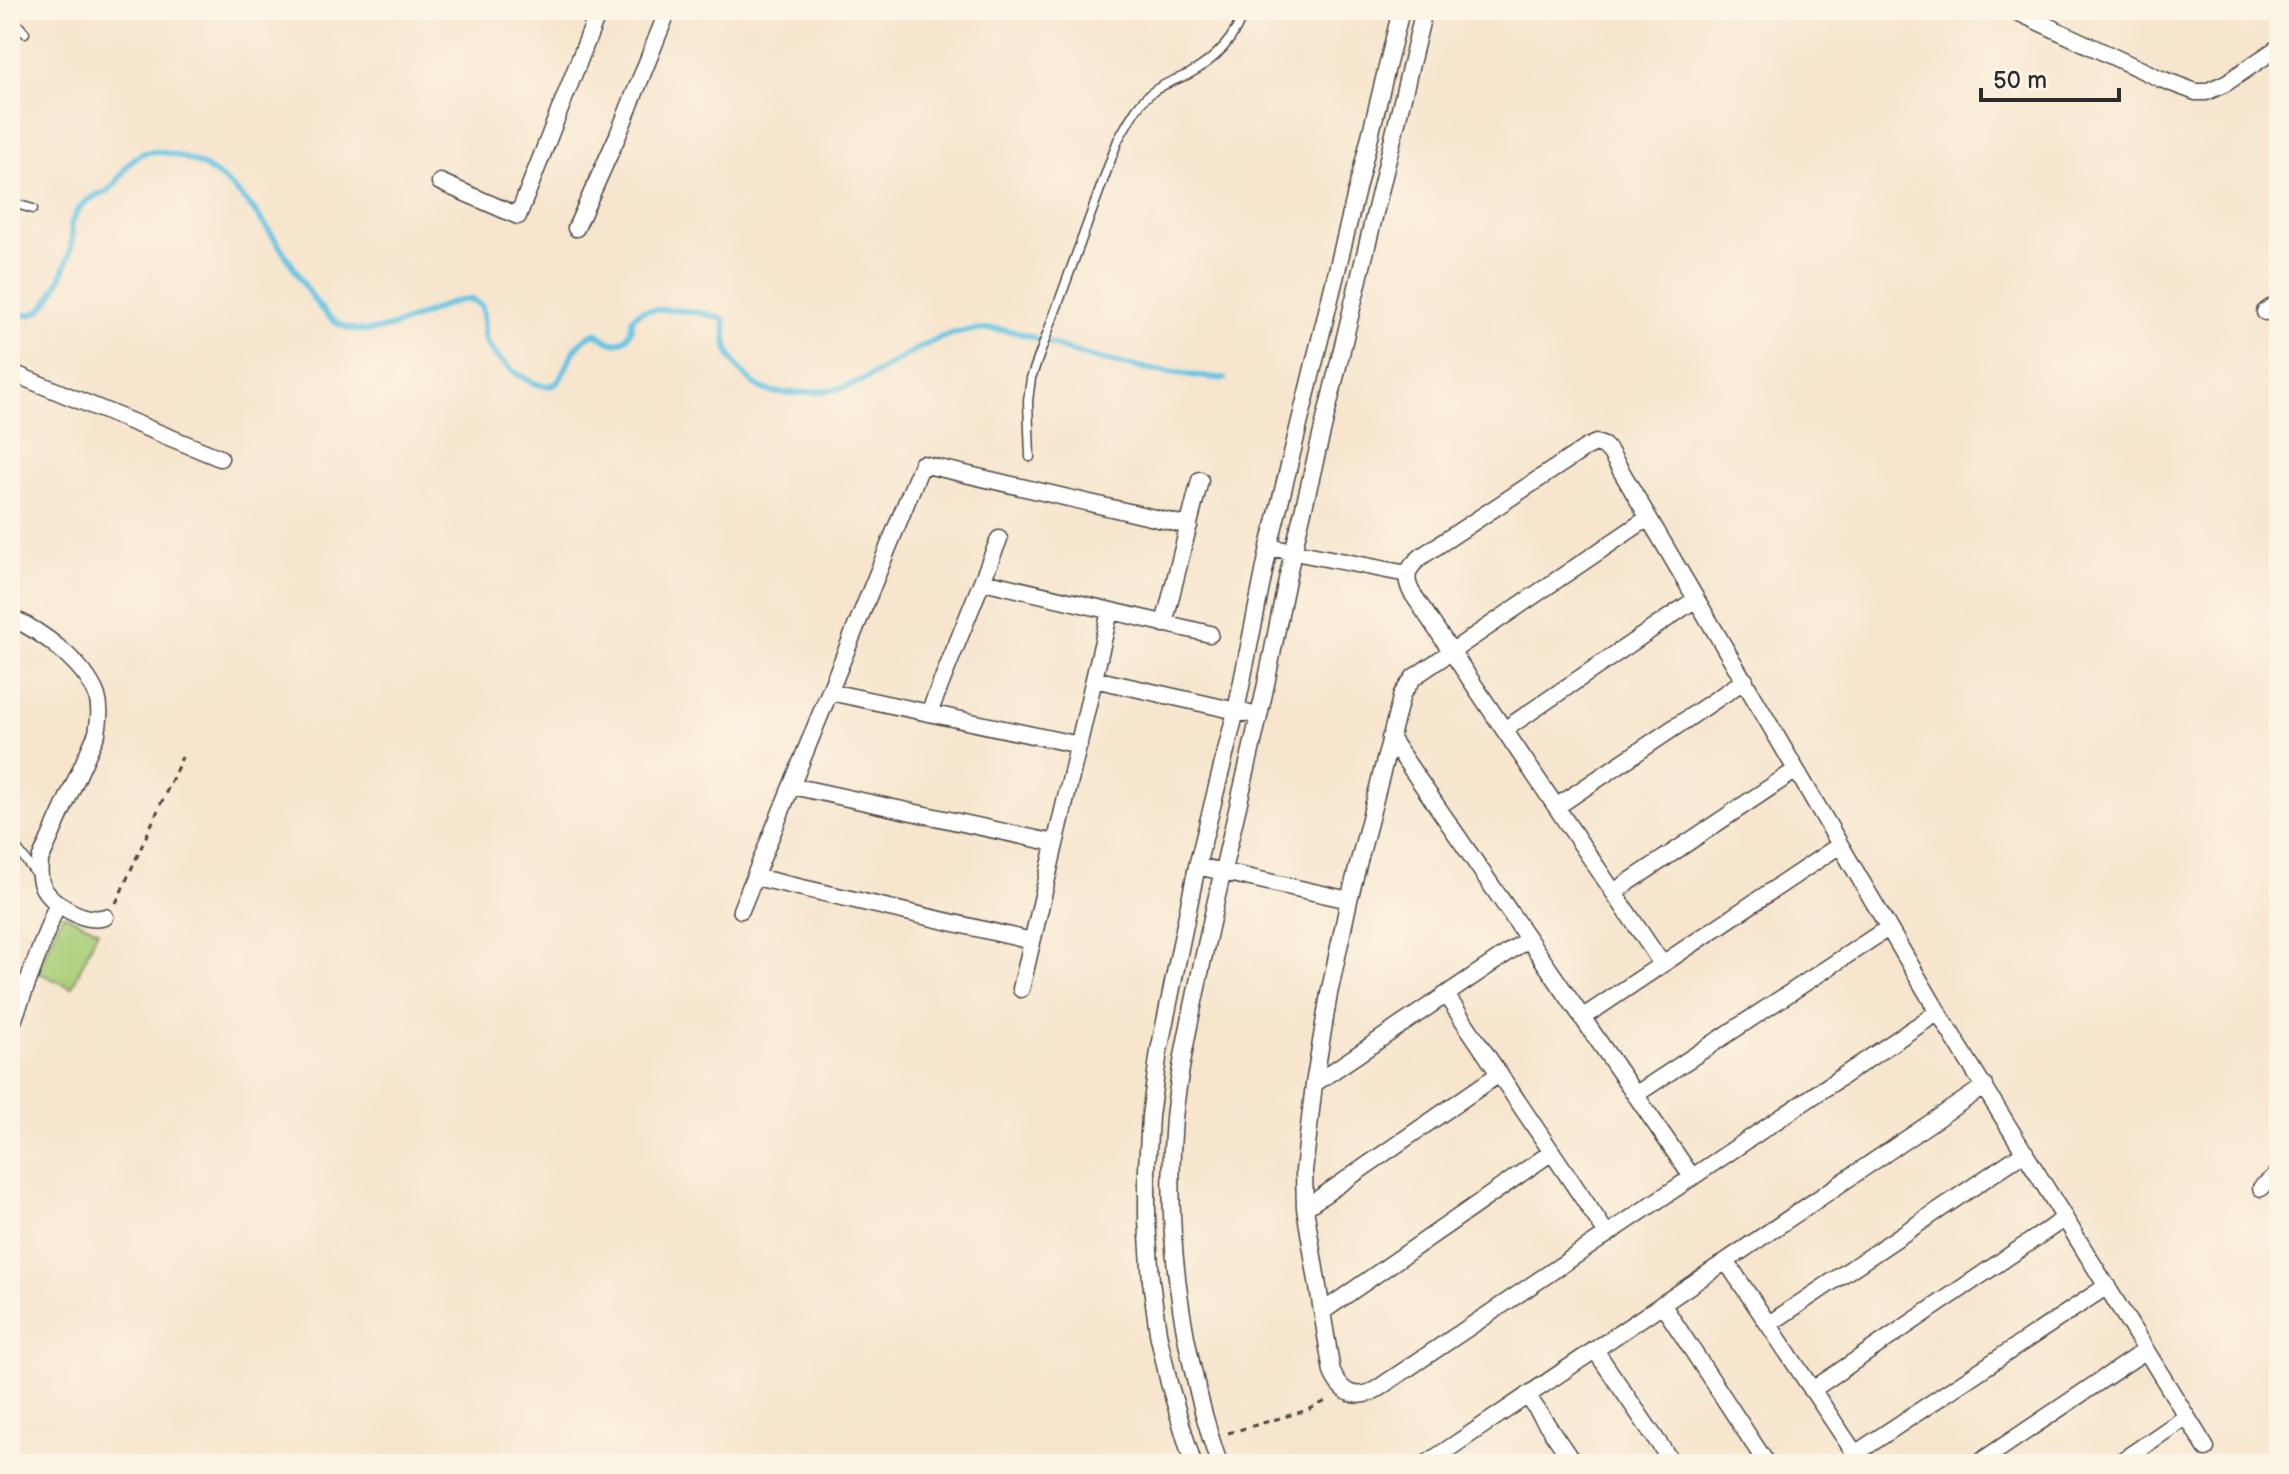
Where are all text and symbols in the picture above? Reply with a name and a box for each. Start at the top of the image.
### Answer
scale bar [1981,52,2119,102]
text: 50 m [1993,66,2047,95]

